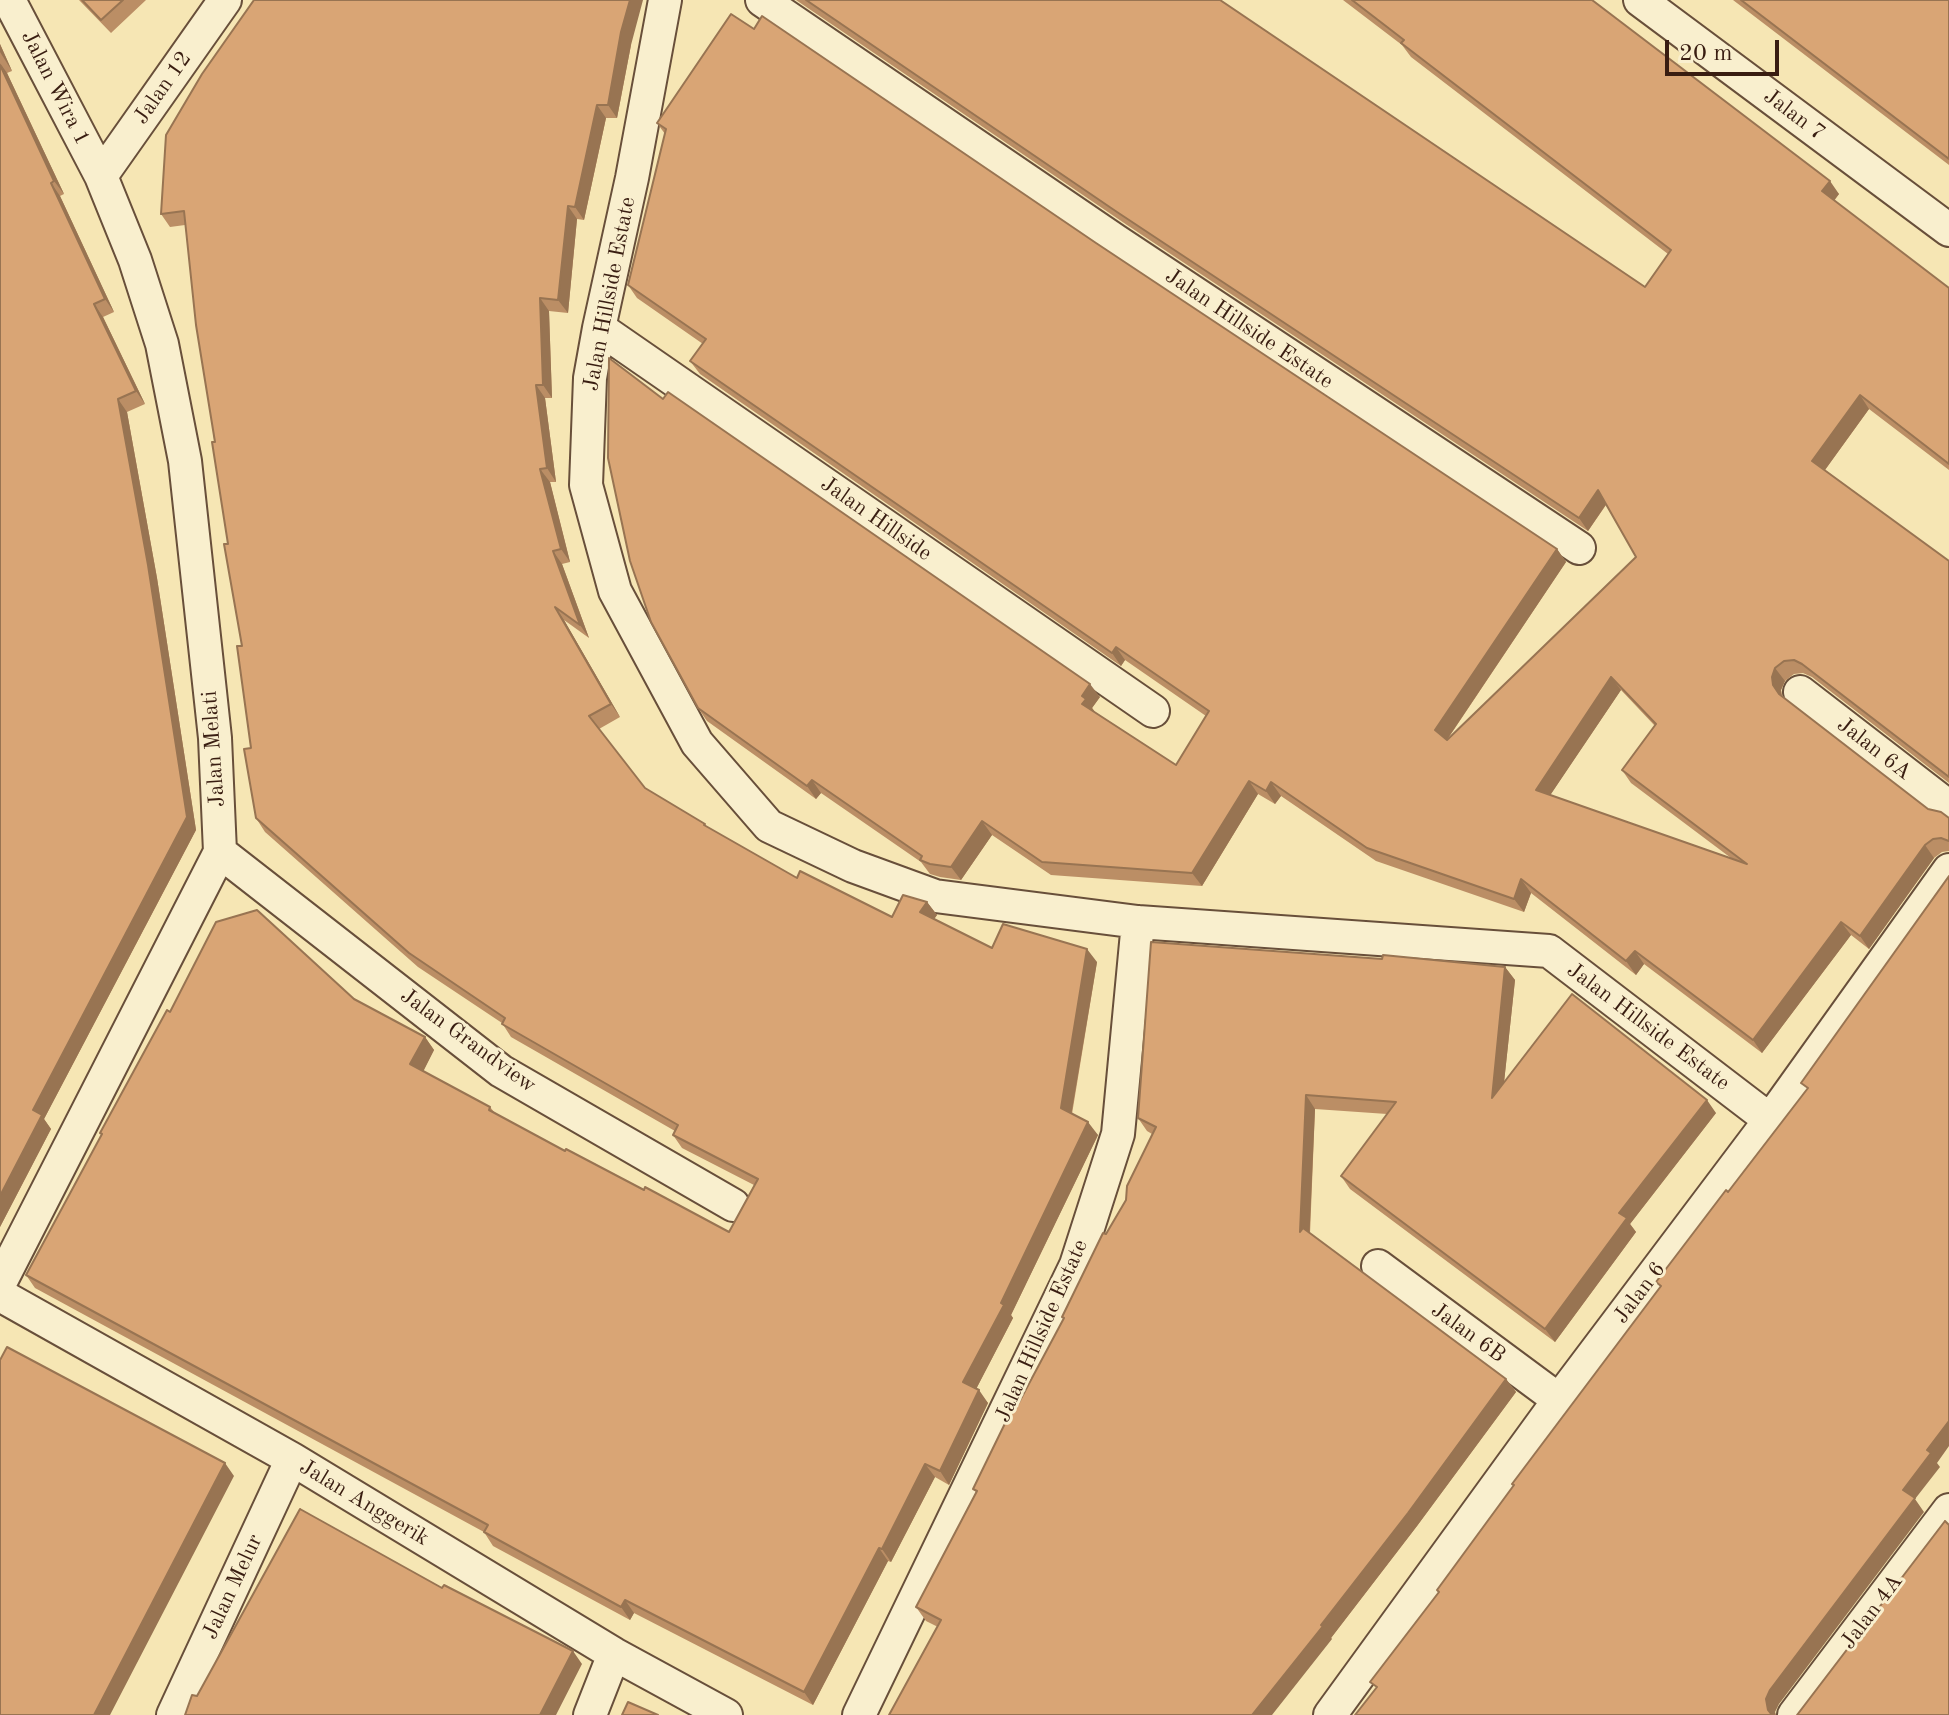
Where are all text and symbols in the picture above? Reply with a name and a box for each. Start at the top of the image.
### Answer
scale bar [1669,24,1783,74]
street label: Jalan Wira 1 [15,26,95,150]
text: 20 m [1679,42,1733,66]
street label: Jalan 12 [128,46,198,130]
street label: Jalan 7 [1758,83,1830,147]
street label: Jalan Hillside Estate [578,195,642,393]
street label: Jalan Hillside Estate [1160,263,1338,395]
street label: Jalan Hillside [815,471,937,567]
street label: Jalan Melati [197,690,231,808]
street label: Jalan 6A [1832,712,1916,786]
street label: Jalan Hillside Estate [1561,957,1735,1097]
street label: Jalan Grandview [395,983,541,1099]
street label: Jalan Hillside Estate [990,1236,1094,1426]
street label: Jalan 6 [1608,1257,1672,1329]
street label: Jalan 6B [1426,1297,1510,1369]
street label: Jalan Anggerik [294,1454,434,1552]
street label: Jalan Melur [197,1530,269,1644]
street label: Jalan 4A [1835,1569,1909,1655]

